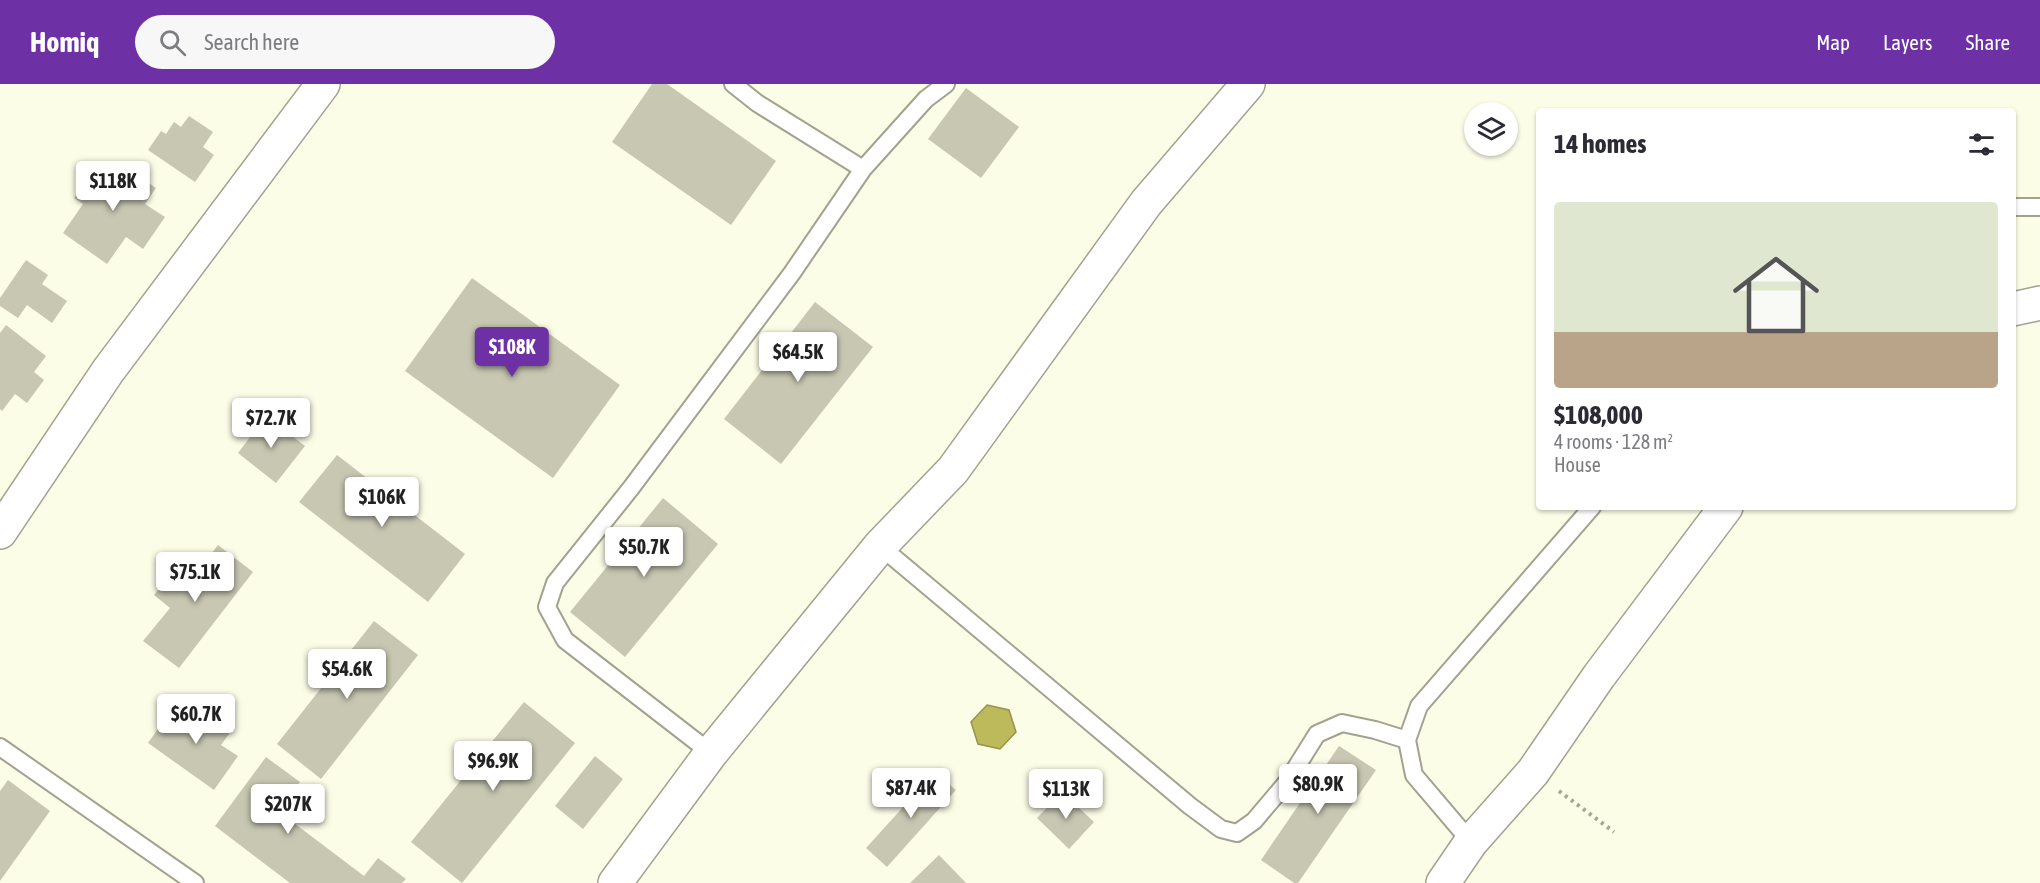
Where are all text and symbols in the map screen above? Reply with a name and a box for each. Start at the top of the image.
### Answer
search box [135,15,555,69]
text: Homiq [30,26,99,58]
icon: search [156,26,189,59]
text: Search here [204,29,299,55]
text: Map [1816,30,1850,54]
text: Layers [1883,30,1933,54]
text: Share [1966,30,2010,54]
map controls [1464,102,1518,156]
button: layers [1464,102,1518,156]
icon: filters [1965,128,1998,161]
text: 14 homes [1554,129,1647,159]
pin: $118K [71,161,155,212]
text: $118K [90,169,136,192]
icon: home [1722,241,1830,349]
pin: $108K [470,327,554,378]
pin: $64.5K [749,332,847,383]
text: $108K [489,335,535,358]
text: $64.5K [773,340,823,363]
pin: $72.7K [222,398,320,449]
text: $108,000 [1554,400,1643,430]
text: $72.7K [246,406,296,429]
text: 4 rooms · 128 m² [1554,430,1673,453]
text: House [1554,453,1601,476]
pin: $106K [340,477,424,528]
text: $106K [359,485,405,508]
pin: $50.7K [595,527,693,578]
text: $50.7K [619,535,669,558]
pin: $75.1K [146,552,244,603]
text: $75.1K [170,560,220,583]
pin: $54.6K [298,649,396,700]
text: $54.6K [322,657,372,680]
pin: $60.7K [147,694,245,745]
text: $60.7K [171,702,221,725]
pin: $96.9K [444,741,542,792]
text: $96.9K [468,749,518,772]
pin: $80.9K [1269,764,1367,815]
pin: $87.4K [862,768,960,819]
pin: $113K [1024,769,1108,820]
text: $80.9K [1293,772,1343,795]
text: $87.4K [886,776,936,799]
text: $113K [1043,777,1089,800]
pin: $207K [246,784,330,835]
text: $207K [265,792,311,815]

